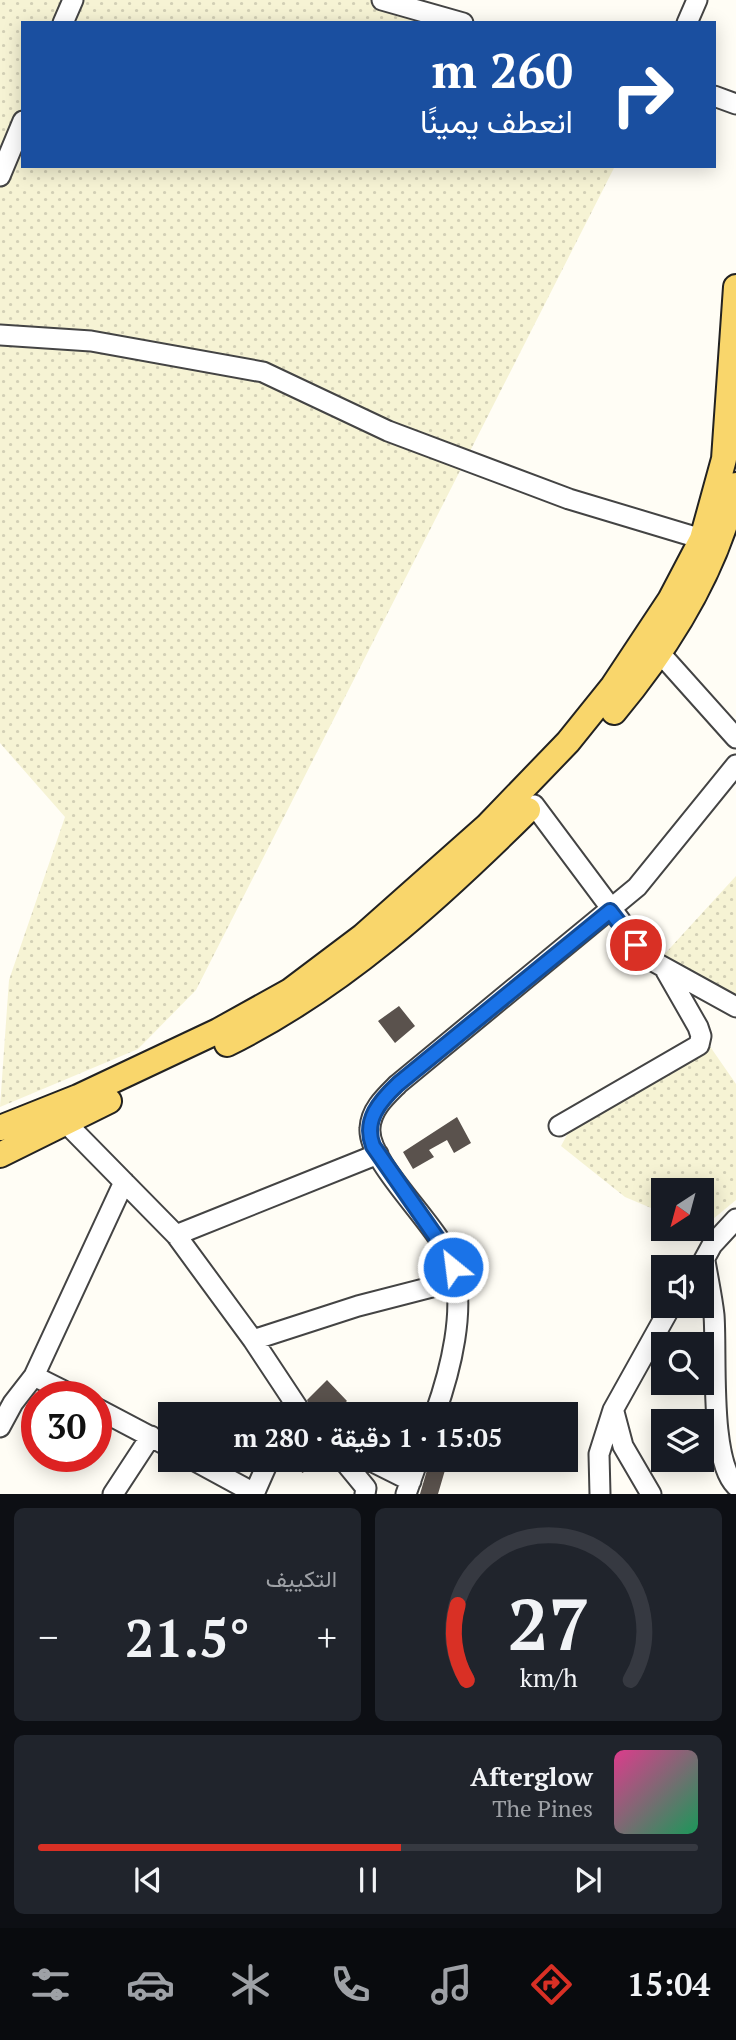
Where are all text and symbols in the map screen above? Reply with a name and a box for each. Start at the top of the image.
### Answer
text: 260 m [431,37,573,102]
icon: right [597,49,688,140]
text: انعطف يمينًا [420,100,573,142]
pin [606,915,666,975]
icon: arrive [617,926,655,964]
north arrow [651,1178,714,1241]
map controls [651,1178,714,1472]
position arrow [416,1230,490,1304]
button: sound [651,1255,714,1318]
button: search [651,1332,714,1395]
speed limit sign: 30 [21,1381,112,1472]
button: layers [651,1409,714,1472]
text: 15:05 · 1 دقيقة · 280 m [233,1420,503,1454]
text: التكييف [266,1563,337,1594]
text: 27 [507,1575,590,1672]
text: 21.5° [125,1603,250,1672]
text: − [38,1612,58,1662]
text: + [317,1612,337,1662]
text: km/h [520,1661,578,1694]
text: Afterglow [470,1759,593,1793]
text: The Pines [492,1793,593,1824]
icon: previous [129,1861,167,1899]
icon: pause [349,1861,387,1899]
icon: next [569,1861,607,1899]
icon: filters [26,1960,75,2009]
icon: car [126,1960,175,2009]
icon: climate [226,1960,275,2009]
icon: phone [326,1960,375,2009]
icon: music [427,1960,476,2009]
icon: directions [527,1960,576,2009]
text: 15:04 [627,1963,710,2005]

